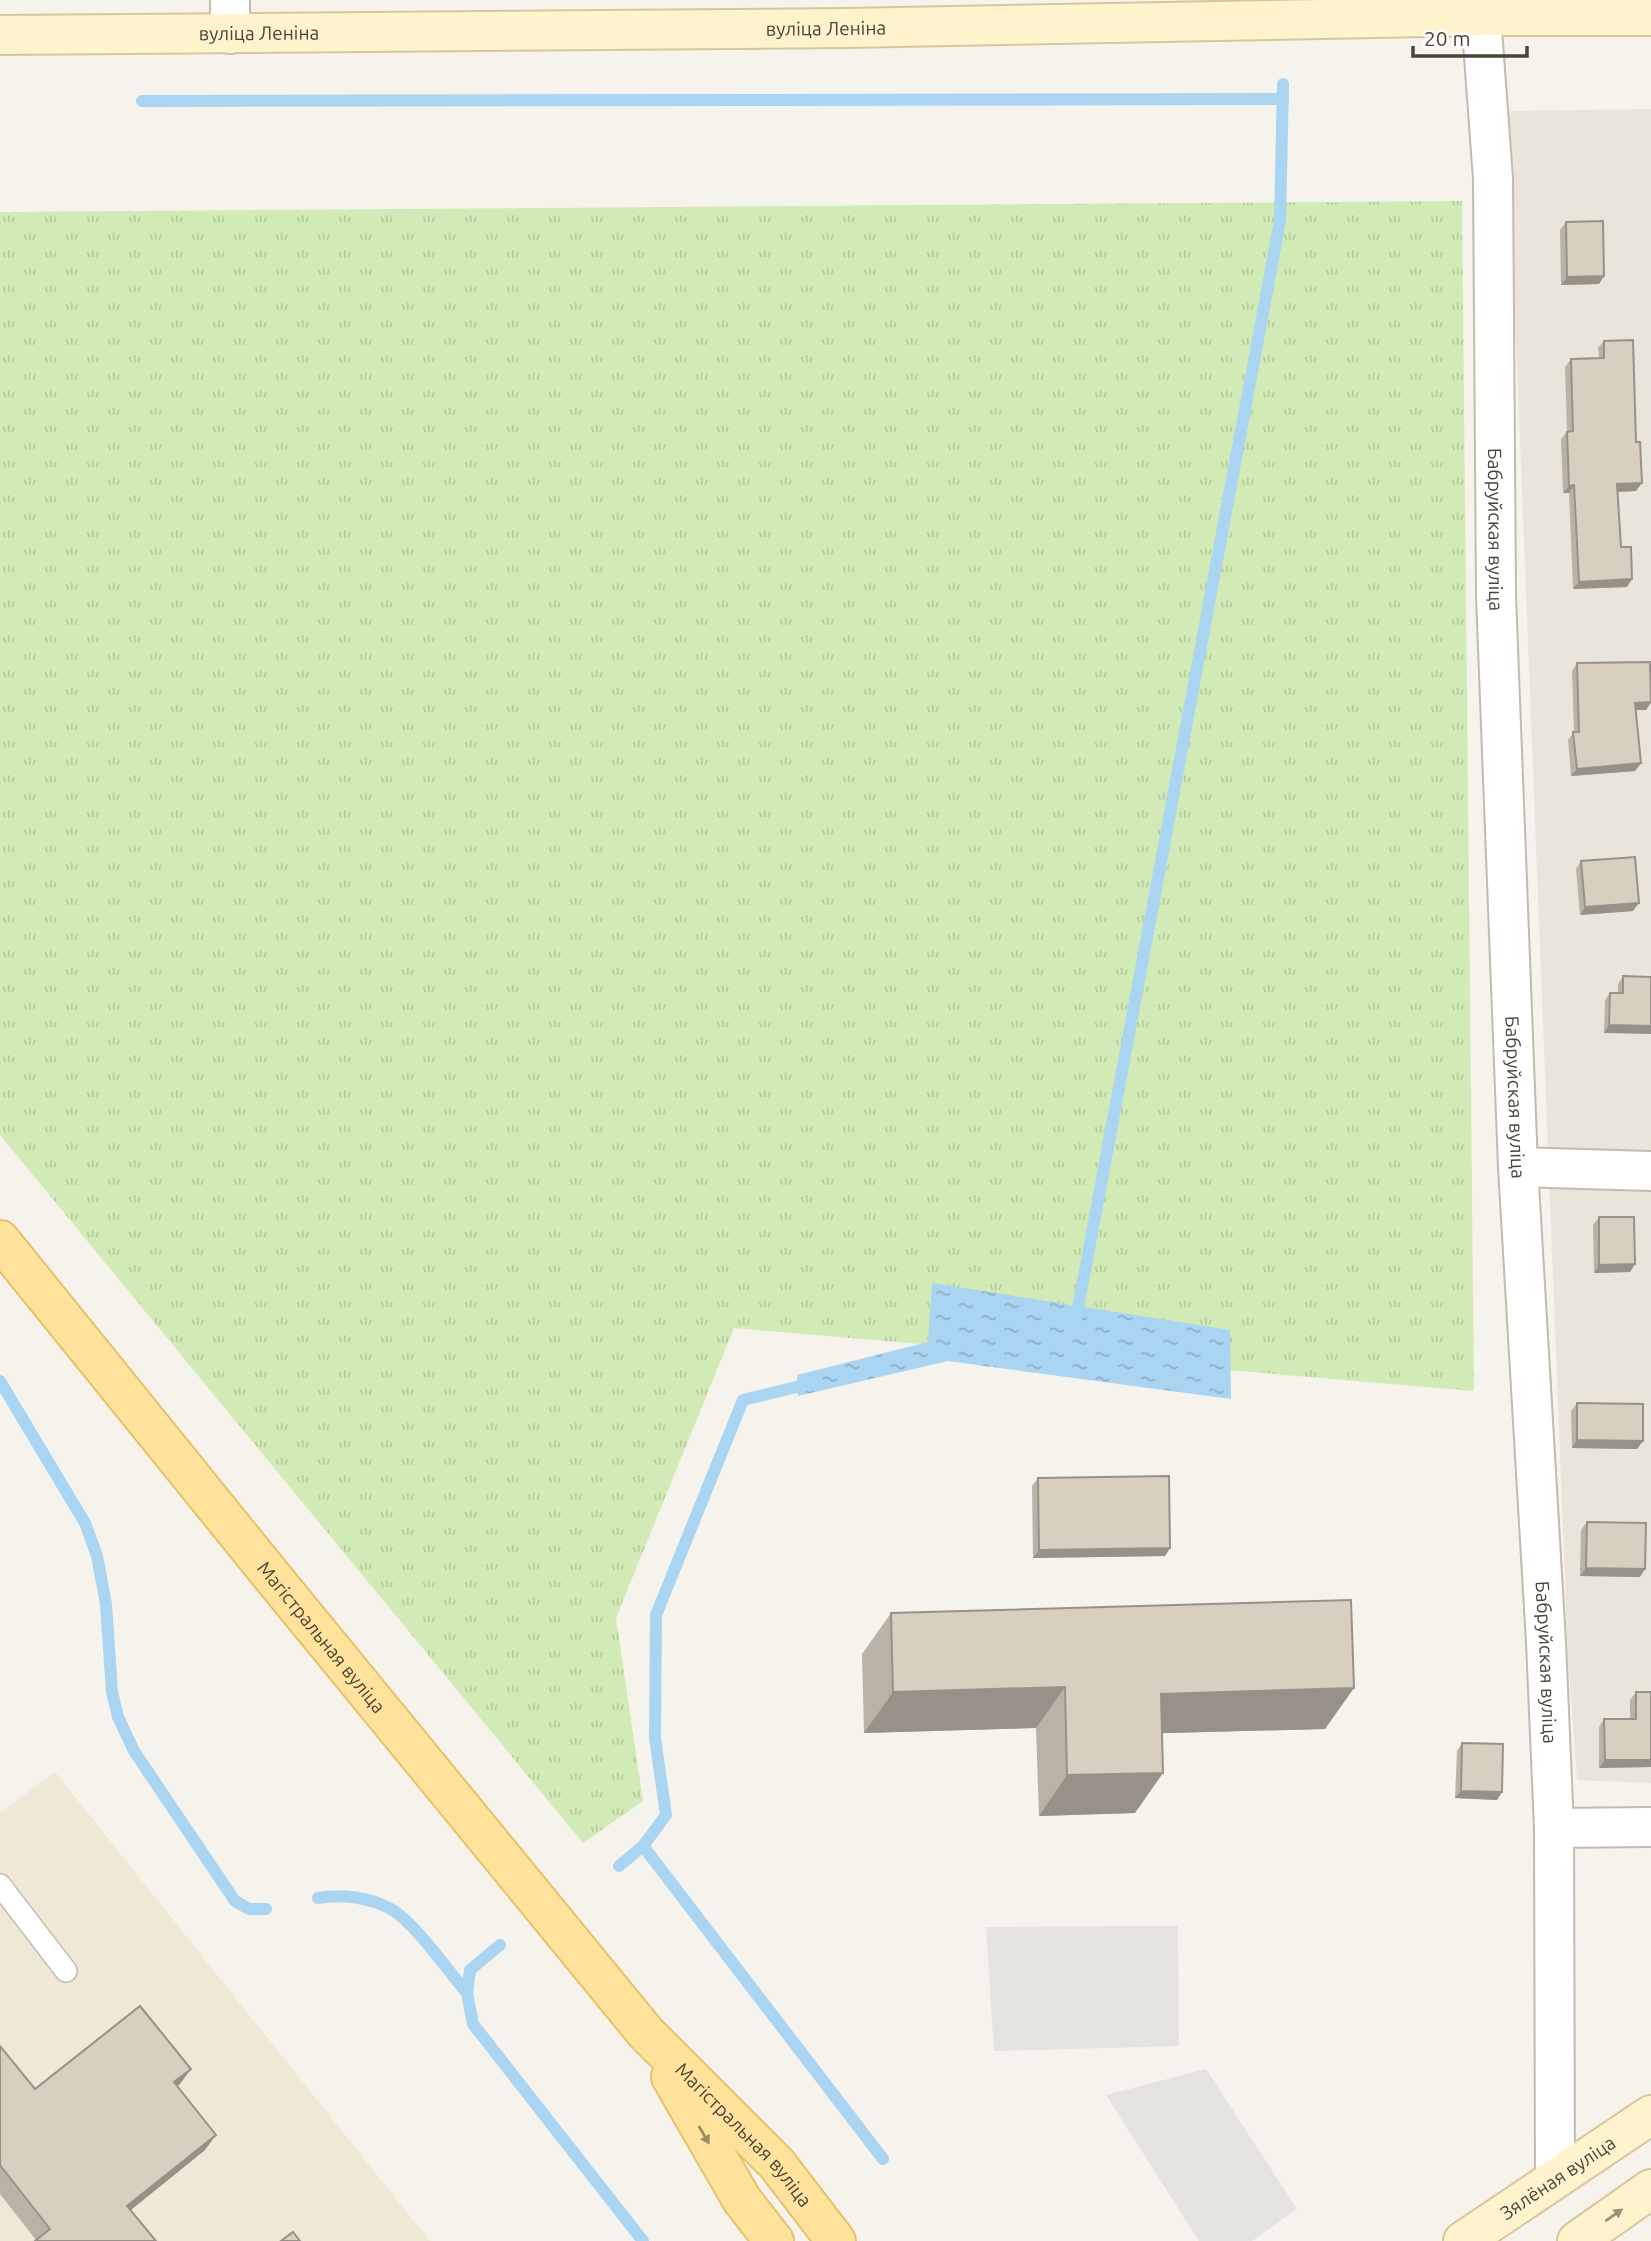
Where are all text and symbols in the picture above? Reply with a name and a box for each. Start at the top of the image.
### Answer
scale bar [1413,14,1527,58]
street label: вуліца Леніна [766,16,886,40]
street label: вуліца Леніна [199,21,319,44]
text: 20 m [1424,26,1471,50]
street label: Бабруйская вуліца [1484,448,1508,612]
street label: Бабруйская вуліца [1501,1015,1530,1179]
street label: Магістральная вуліца [253,1557,390,1717]
street label: Бабруйская вуліца [1531,1580,1561,1744]
street label: Магістральная вуліца [671,2058,817,2211]
one-way arrow [698,2125,710,2144]
street label: Зялёная вуліца [1496,2131,1619,2224]
one-way arrow [1605,2208,1623,2222]

